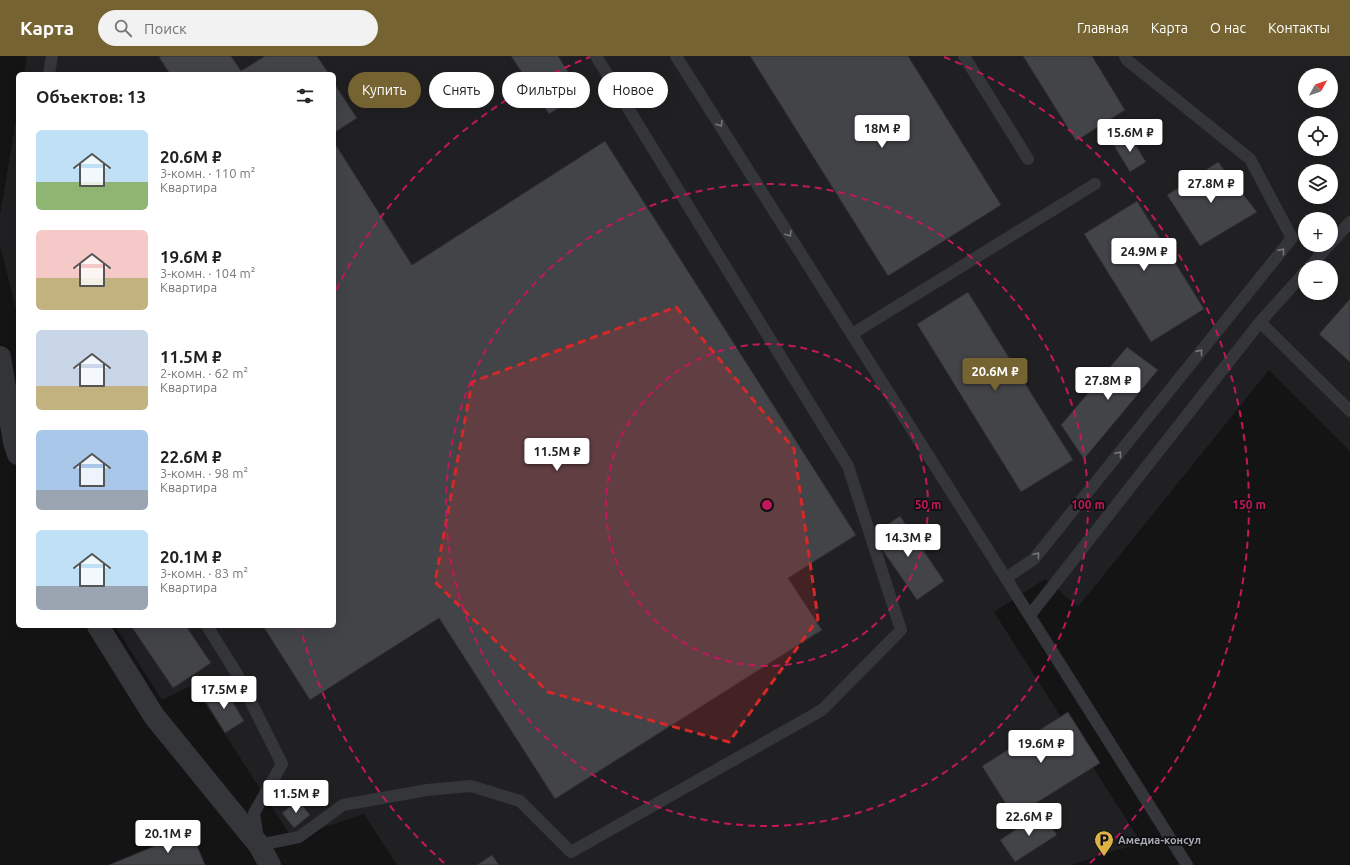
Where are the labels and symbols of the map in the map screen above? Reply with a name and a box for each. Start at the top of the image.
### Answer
north arrow [1298,68,1338,108]
pin: 18M ₽ [854,115,910,149]
pin: 15.6M ₽ [1093,119,1167,153]
one-way arrow [715,120,722,127]
pin: 27.8M ₽ [1174,170,1248,204]
one-way arrow [784,230,792,237]
pin: 24.9M ₽ [1107,238,1181,272]
one-way arrow [1277,249,1284,256]
one-way arrow [1196,350,1203,357]
pin: 20.6M ₽ [958,358,1032,392]
pin: 27.8M ₽ [1071,367,1145,401]
pin: 11.5M ₽ [520,438,594,472]
one-way arrow [1114,451,1121,458]
centre of rings [760,498,774,512]
text: 50 m [915,498,941,511]
text: 100 m [1071,498,1105,511]
text: 150 m [1232,498,1266,511]
pin: 14.3M ₽ [871,524,945,558]
one-way arrow [1032,552,1039,559]
pin: 17.5M ₽ [187,676,261,710]
pin: 19.6M ₽ [1004,730,1078,764]
pin: 11.5M ₽ [259,780,333,814]
pin: 22.6M ₽ [992,803,1066,837]
pin: 20.1M ₽ [131,820,205,854]
parking icon: Амедиа-консул [1093,829,1115,857]
place label: Амедиа-консул [1118,834,1201,846]

